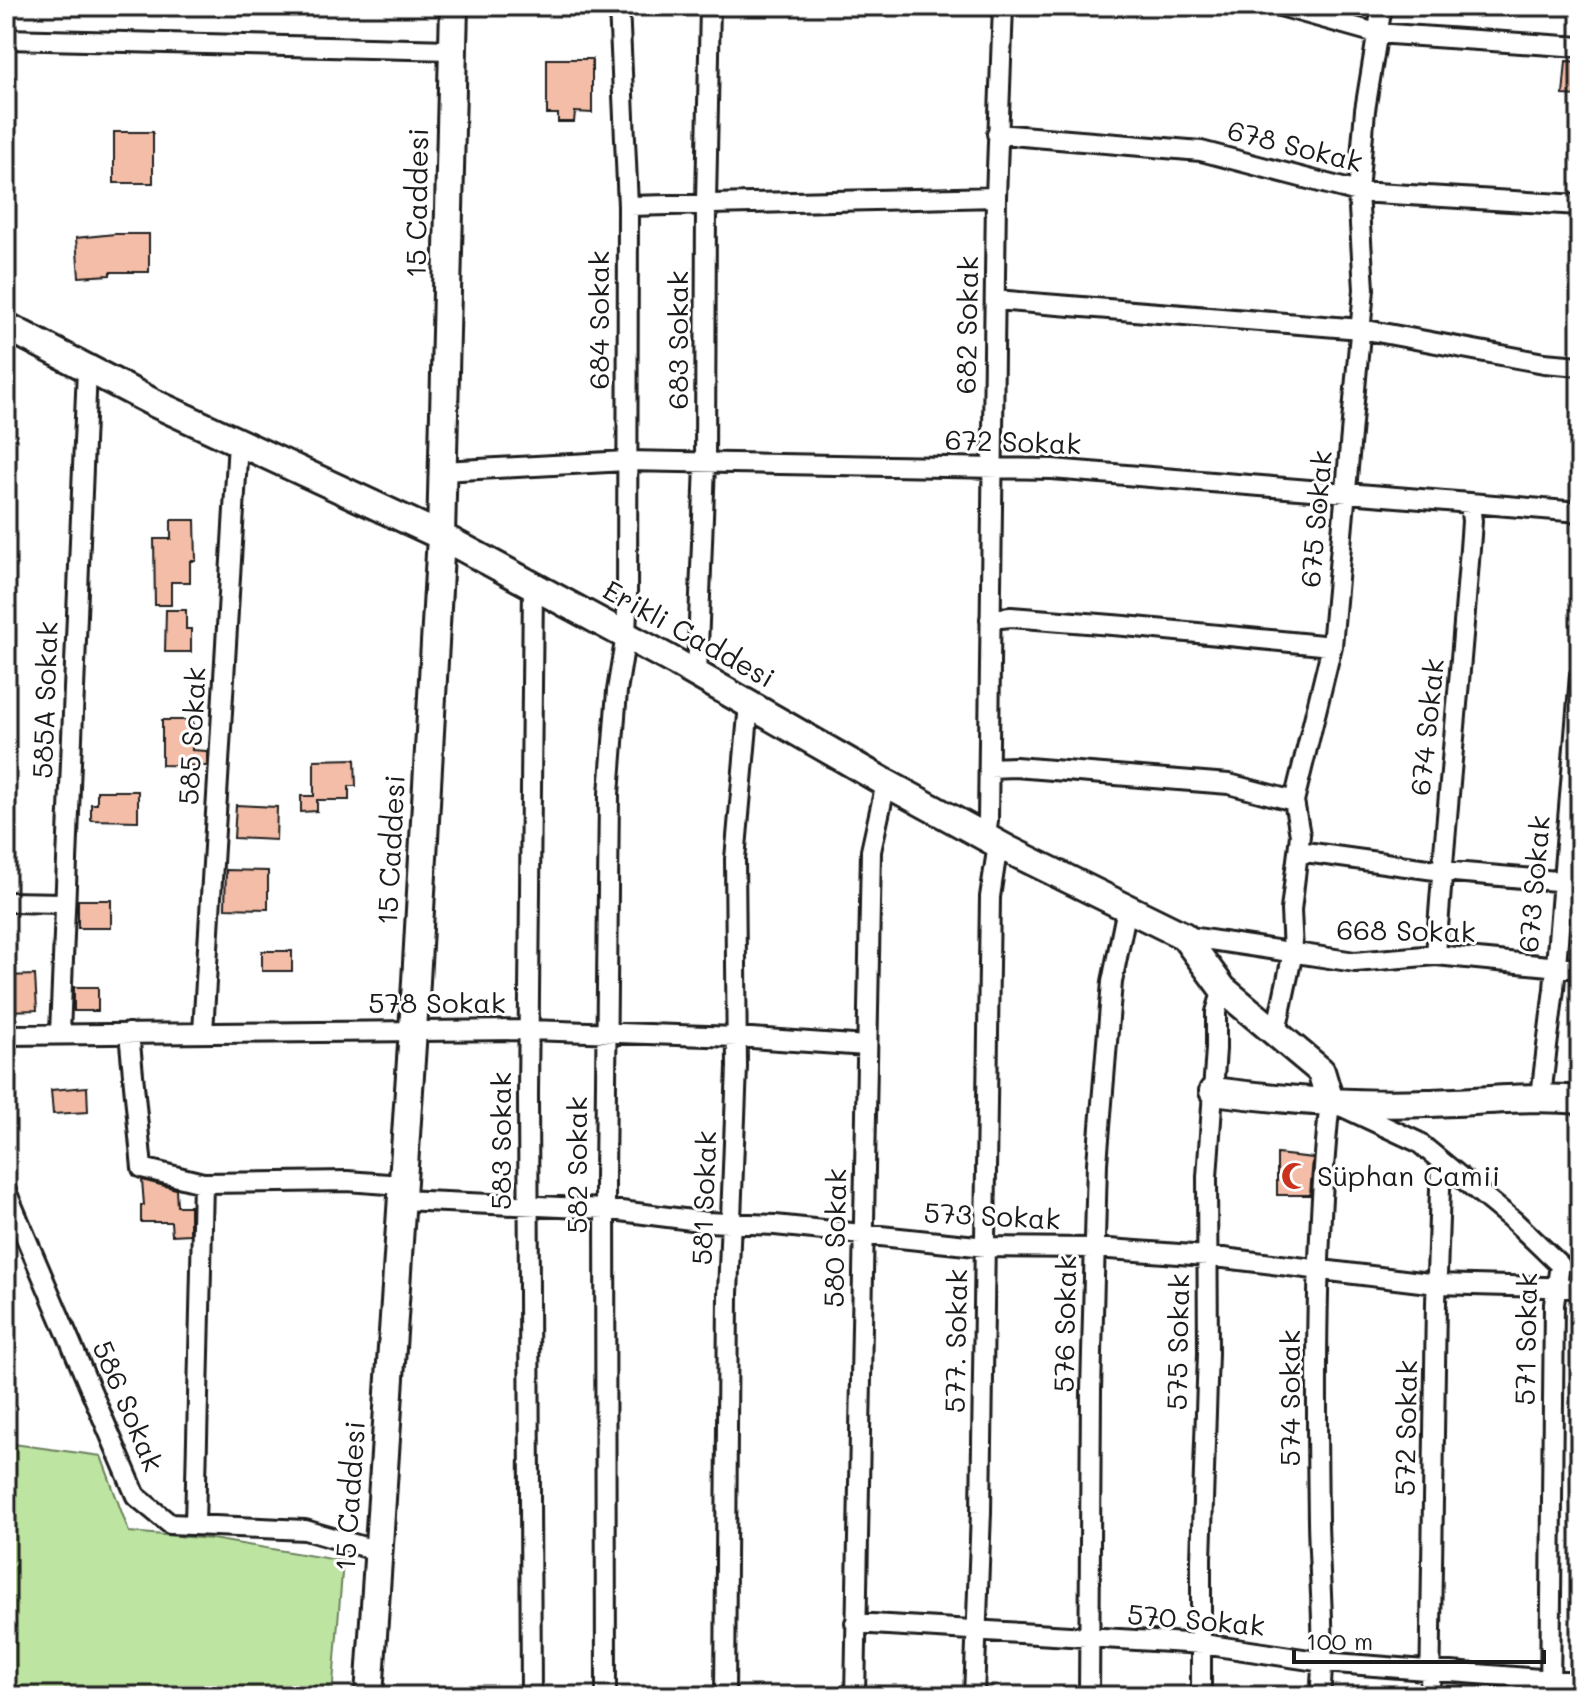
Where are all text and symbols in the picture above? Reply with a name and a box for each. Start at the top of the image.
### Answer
street label: 678 Sokak [1224,111,1367,179]
street label: 15 Caddesi [397,128,435,278]
street label: 684 Sokak [580,251,616,389]
street label: 682 Sokak [947,256,985,394]
street label: 683 Sokak [659,271,695,409]
street label: 672 Sokak [944,421,1082,461]
street label: 675 Sokak [1291,449,1339,589]
street label: Erikli Caddesi [597,571,782,695]
street label: 585A Sokak [23,621,65,779]
street label: 674 Sokak [1401,657,1451,797]
street label: 585 Sokak [169,666,213,806]
street label: 15 Caddesi [368,774,412,926]
street label: 673 Sokak [1509,814,1557,954]
street label: 668 Sokak [1336,911,1476,949]
street label: 578 Sokak [368,984,506,1020]
street label: 583 Sokak [482,1072,518,1210]
street label: 582 Sokak [558,1096,594,1234]
street label: 581 Sokak [683,1130,723,1266]
place label: Süphan Camii [1317,1157,1500,1193]
mosque icon: Süphan Camii [1280,1161,1310,1191]
street label: 580 Sokak [815,1168,853,1308]
street label: 573 Sokak [923,1193,1061,1237]
street label: 576 Sokak [1045,1255,1083,1393]
street label: 577. Sokak [936,1269,974,1413]
street label: 571 Sokak [1506,1272,1544,1406]
street label: 575 Sokak [1158,1273,1196,1411]
street label: 574 Sokak [1271,1330,1307,1466]
street label: 586 Sokak [85,1335,173,1476]
street label: 572 Sokak [1386,1360,1424,1496]
street label: 15 Caddesi [326,1420,372,1572]
street label: 570 Sokak [1126,1595,1266,1643]
scale bar [1294,1614,1544,1664]
text: 100 m [1306,1625,1373,1656]

